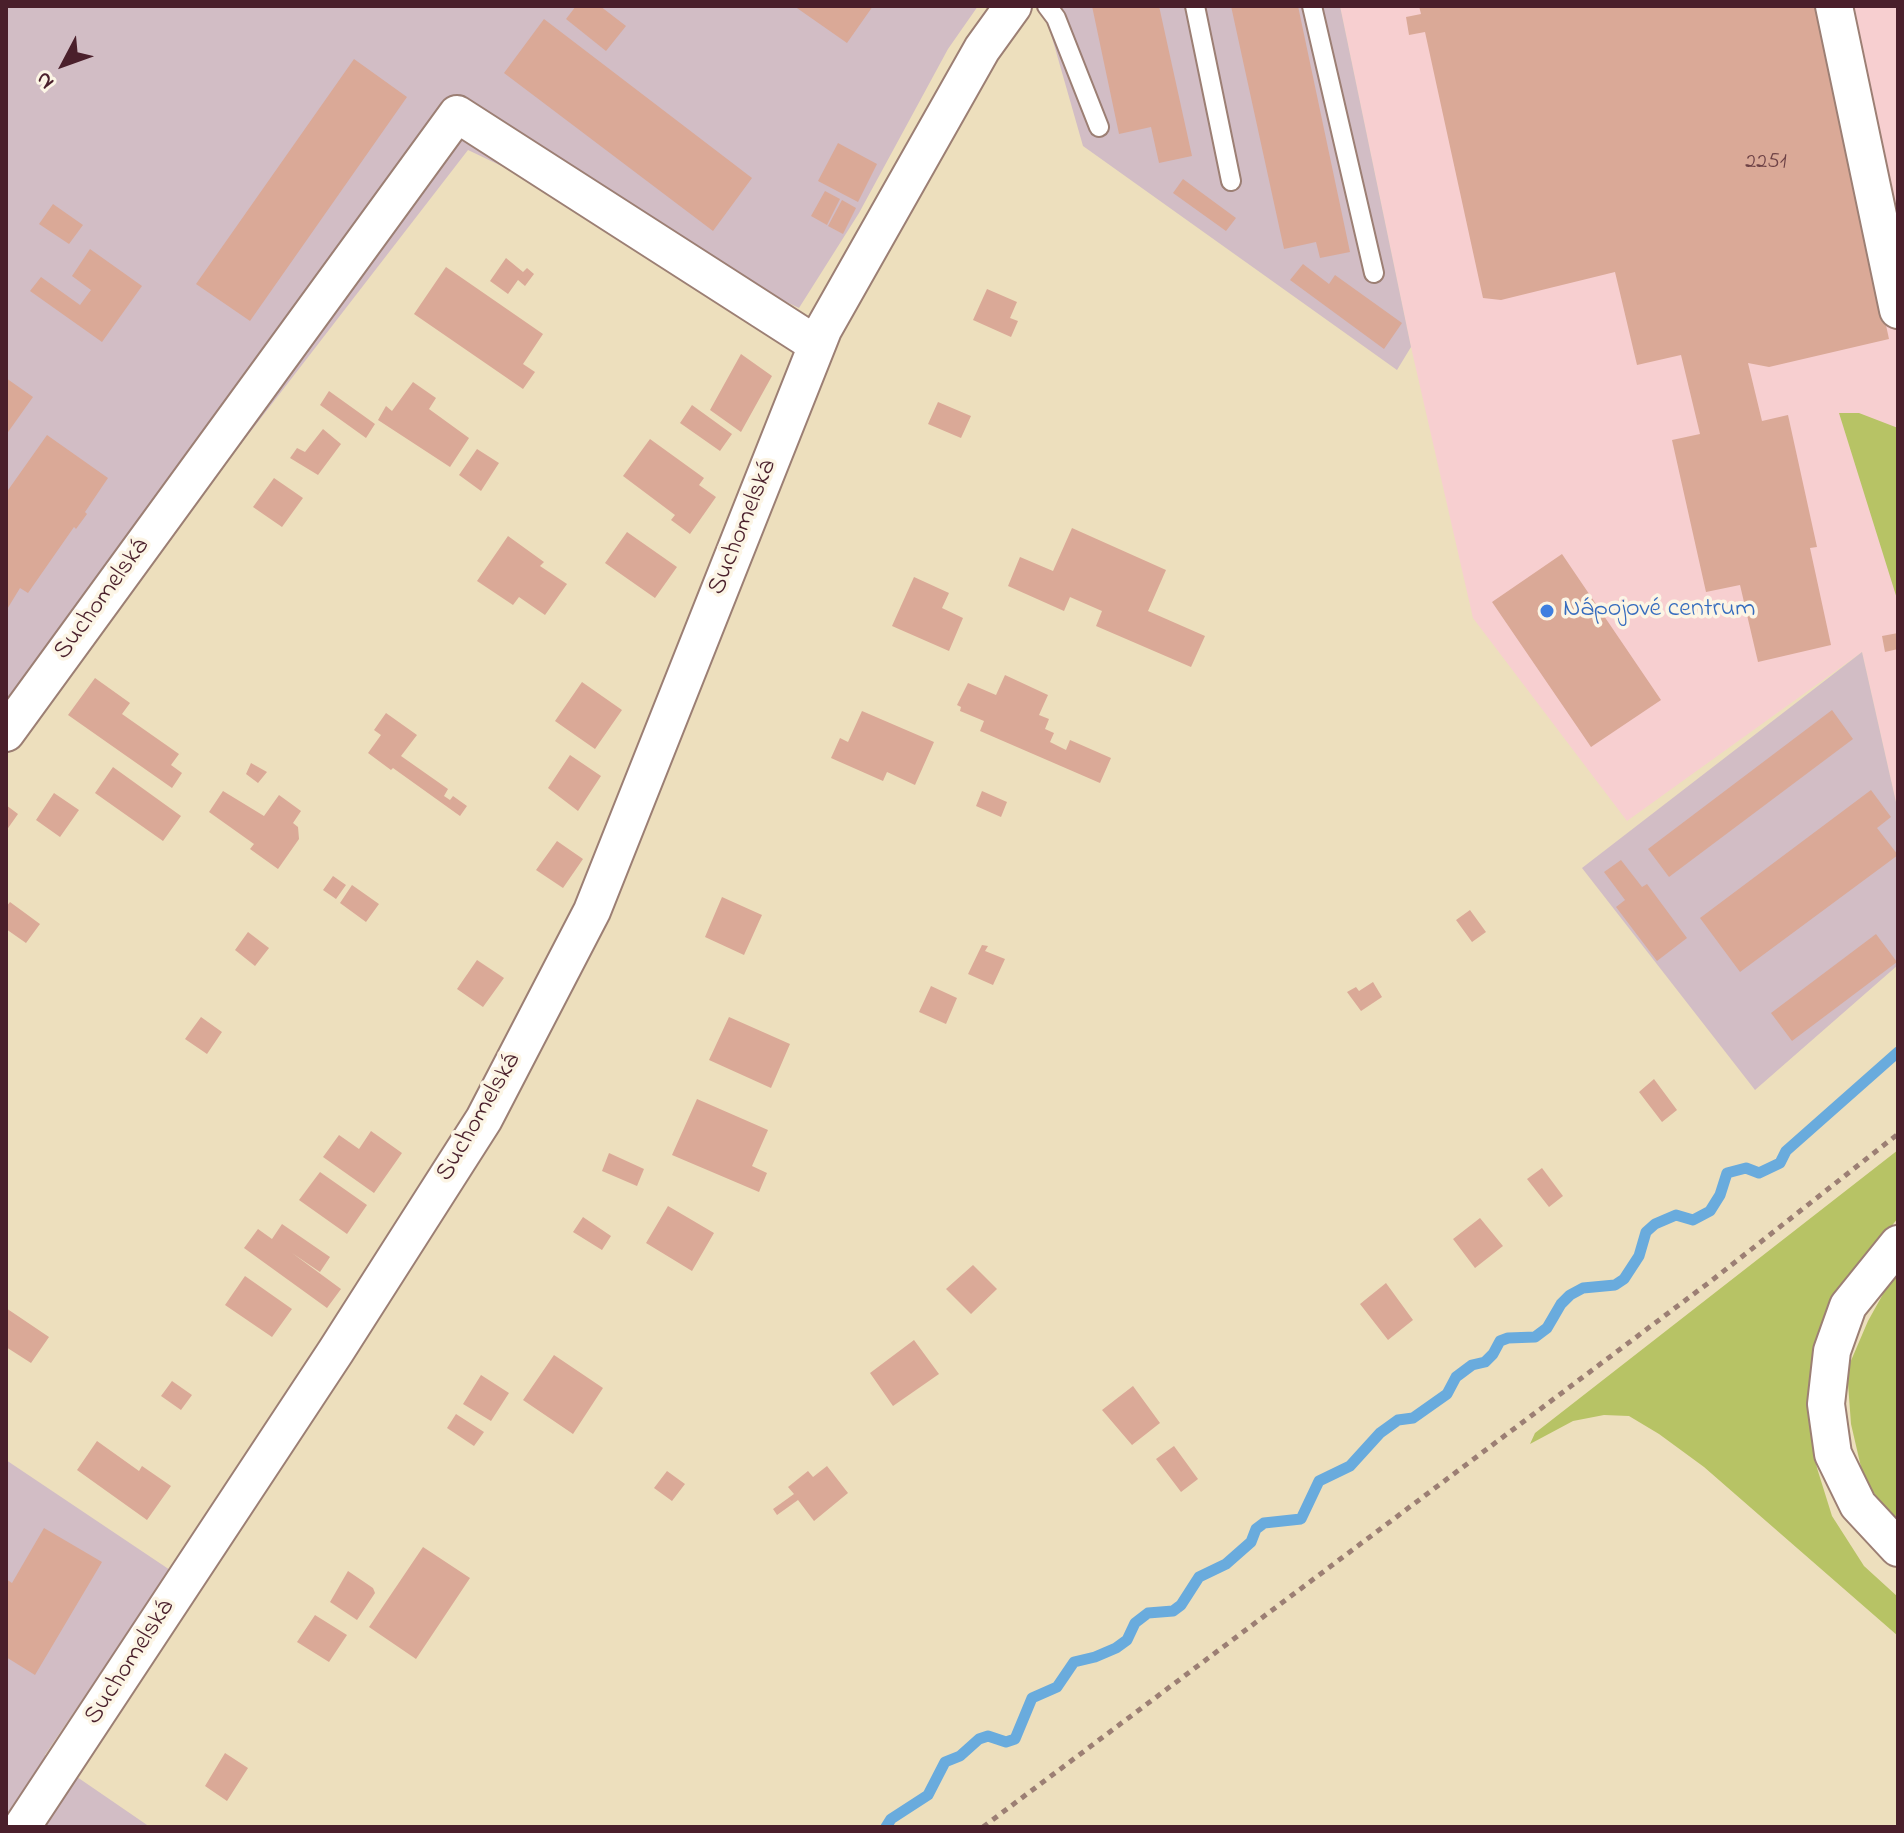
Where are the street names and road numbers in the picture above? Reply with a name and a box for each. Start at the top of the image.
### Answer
street label: Suchomelská [703,456,785,600]
street label: Suchomelská [48,533,158,667]
street label: Suchomelská [431,1048,529,1188]
street label: Suchomelská [79,1595,183,1731]

